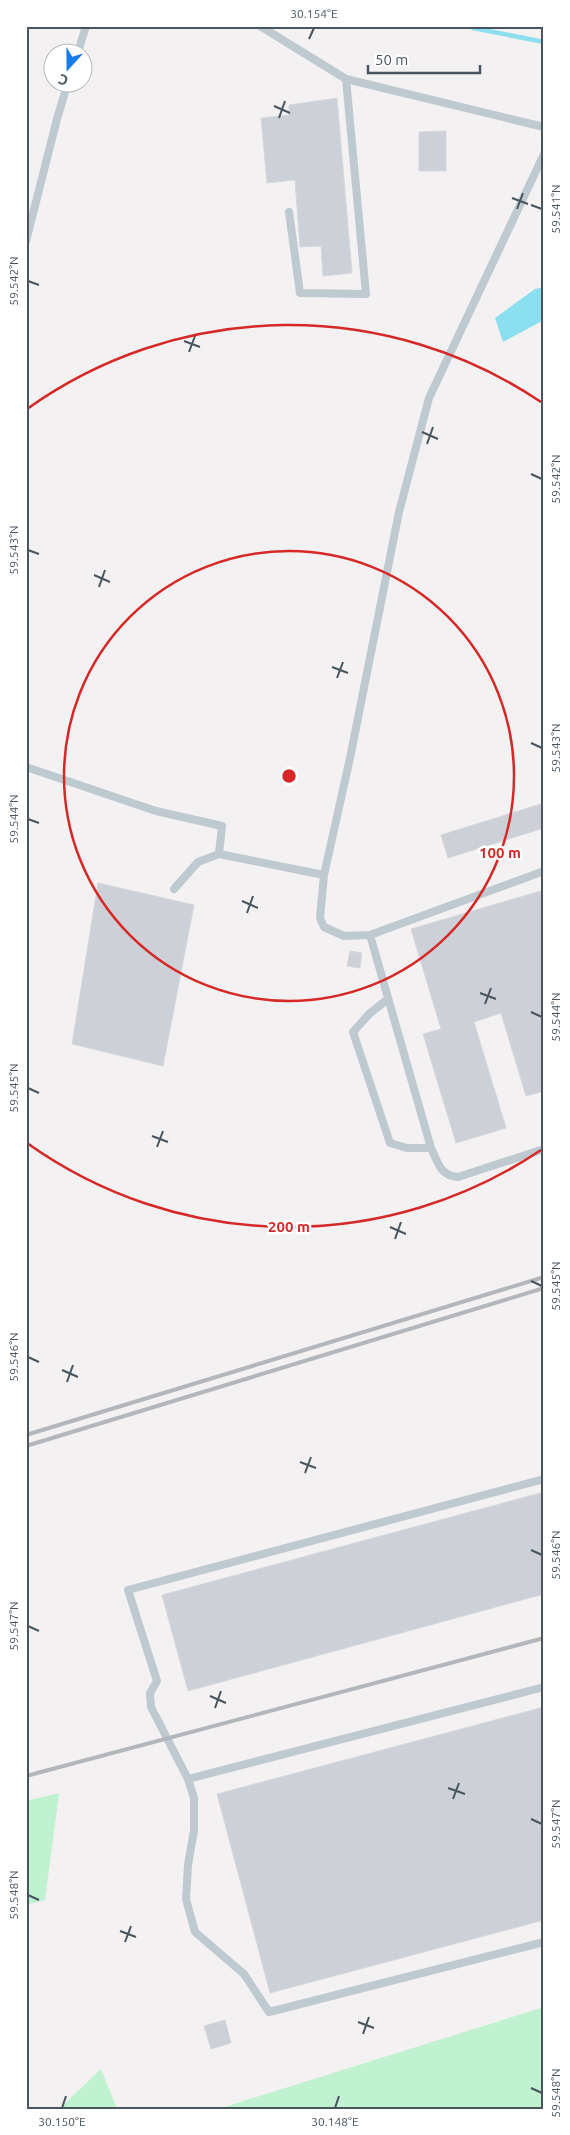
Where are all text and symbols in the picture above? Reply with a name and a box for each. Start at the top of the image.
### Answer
text: 30.154°E [290,7,338,20]
north arrow [42,42,92,92]
scale bar [368,42,480,74]
text: 50 m [375,51,408,68]
text: С [56,71,70,89]
text: 59.541°N [549,184,562,234]
text: 59.542°N [7,256,20,306]
text: 59.542°N [549,454,562,504]
text: 59.543°N [7,525,20,575]
text: 59.543°N [549,723,562,773]
centre of rings [280,767,298,785]
text: 59.544°N [7,794,20,844]
text: 100 m [479,844,521,861]
text: 59.544°N [549,992,562,1042]
text: 59.545°N [7,1063,20,1113]
text: 200 m [268,1218,310,1235]
text: 59.545°N [549,1261,562,1311]
text: 59.546°N [7,1332,20,1382]
text: 59.546°N [549,1530,562,1580]
text: 59.547°N [7,1601,20,1651]
text: 59.547°N [549,1799,562,1849]
text: 59.548°N [7,1870,20,1920]
text: 59.548°N [549,2068,562,2118]
text: 30.150°E [38,2115,86,2128]
text: 30.148°E [311,2115,359,2128]

